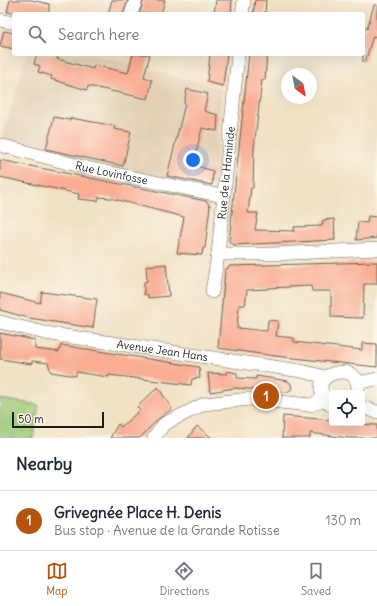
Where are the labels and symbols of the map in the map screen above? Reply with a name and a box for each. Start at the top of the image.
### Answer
north arrow [281,68,317,104]
street label: Rue de la Haminde [215,126,238,220]
your location [183,150,203,170]
street label: Rue Lovinfosse [74,158,149,187]
street label: Avenue Jean Hans [116,337,209,364]
pin: 1 [253,381,279,411]
scale bar [12,410,104,429]

